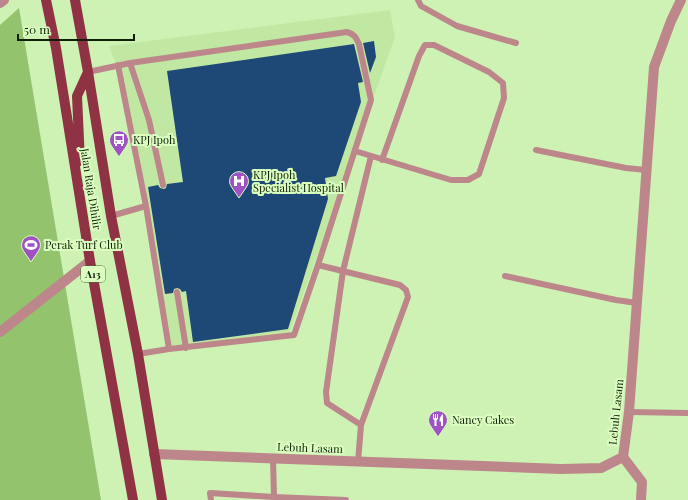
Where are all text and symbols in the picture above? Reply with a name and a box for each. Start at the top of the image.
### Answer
scale bar [18,16,134,42]
text: 50 m [24,21,50,37]
bus stop icon: KPJ Ipoh [108,129,130,157]
place label: KPJ Ipoh [133,132,176,147]
street label: Jalan Raja Dihilir [77,146,105,231]
place label: KPJ Ipoh Specialist Hospital [253,167,344,195]
hospital icon: KPJ Ipoh Specialist Hospital [228,170,250,198]
sports icon: Perak Turf Club [20,234,42,262]
place label: Perak Turf Club [45,237,123,252]
road number: A13 [81,266,105,282]
street label: Lebuh Lasam [605,378,626,446]
restaurant icon: Nancy Cakes [427,409,449,437]
place label: Nancy Cakes [452,412,514,427]
street label: Lebuh Lasam [277,439,343,456]

